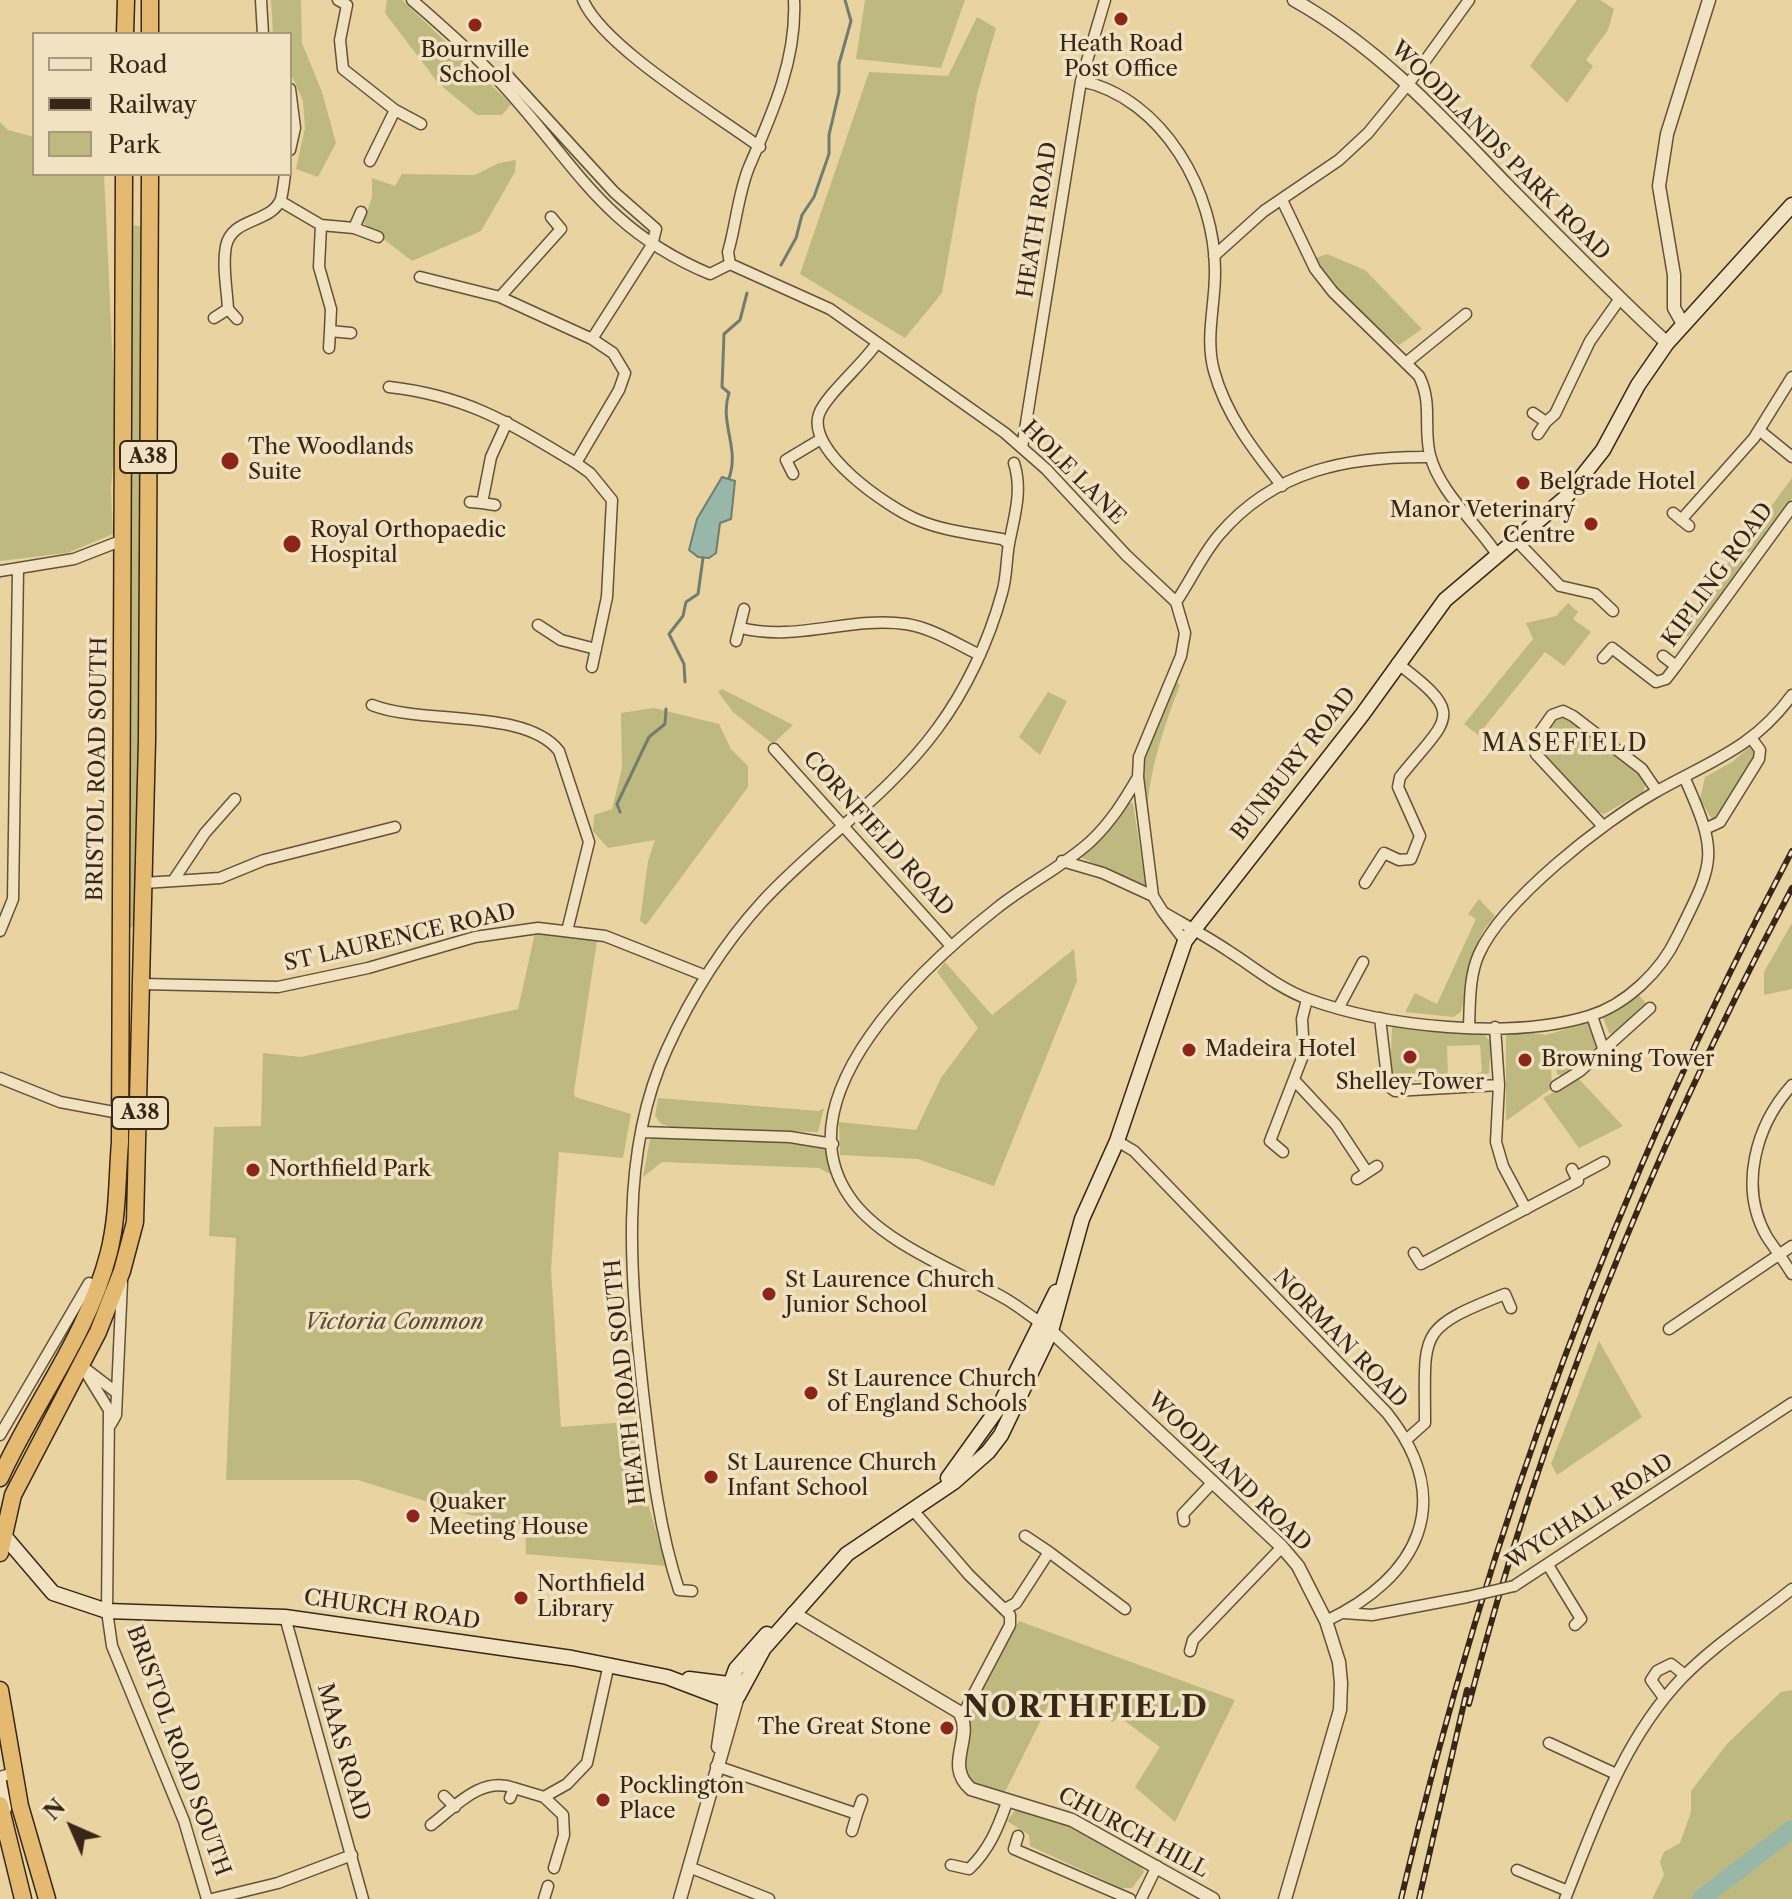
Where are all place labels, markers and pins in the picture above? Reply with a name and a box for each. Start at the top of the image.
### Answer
marker: Heath Road Post Office [1112,10,1130,28]
marker: Bournville School [466,16,484,34]
place label: Heath Road Post Office [1059,32,1183,84]
place label: Bournville School [421,38,529,90]
place label: The Woodlands Suite [248,435,414,486]
marker: The Woodlands Suite [219,450,241,472]
place label: Belgrade Hotel [1539,470,1696,496]
marker: Belgrade Hotel [1514,474,1532,492]
place label: Manor Veterinary Centre [1390,498,1575,550]
marker: Manor Veterinary Centre [1582,515,1600,533]
place label: Royal Orthopaedic Hospital [310,518,506,570]
marker: Royal Orthopaedic Hospital [281,533,303,555]
place label: Madeira Hotel [1205,1037,1356,1063]
marker: Madeira Hotel [1180,1041,1198,1059]
place label: Browning Tower [1541,1047,1714,1073]
marker: Shelley Tower [1401,1048,1419,1066]
marker: Browning Tower [1516,1051,1534,1069]
place label: Shelley Tower [1336,1070,1484,1096]
place label: Northfield Park [269,1157,431,1183]
marker: Northfield Park [244,1161,262,1179]
place label: St Laurence Church Junior School [785,1268,995,1320]
marker: St Laurence Church Junior School [760,1285,778,1303]
place label: St Laurence Church of England Schools [827,1367,1037,1418]
marker: St Laurence Church of England Schools [802,1384,820,1402]
place label: St Laurence Church Infant School [727,1451,937,1502]
marker: St Laurence Church Infant School [702,1468,720,1486]
place label: Quaker Meeting House [429,1490,588,1542]
marker: Quaker Meeting House [404,1507,422,1525]
place label: Northfield Library [537,1572,645,1624]
marker: Northfield Library [512,1589,530,1607]
place label: The Great Stone [758,1715,931,1741]
marker: The Great Stone [938,1719,956,1737]
place label: Pocklington Place [619,1774,744,1826]
marker: Pocklington Place [594,1791,612,1809]

